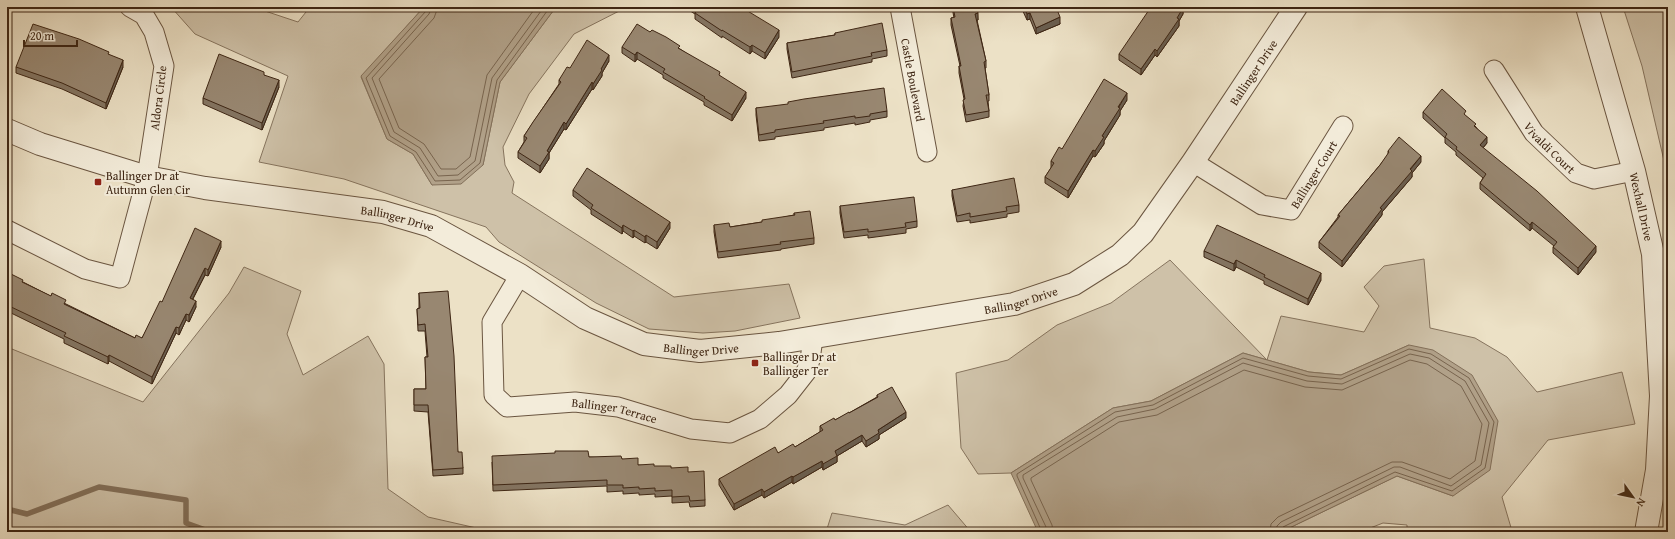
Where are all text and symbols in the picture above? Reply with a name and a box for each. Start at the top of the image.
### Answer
scale bar [24,22,77,48]
text: 20 m [30,27,54,44]
street label: Ballinger Drive [1225,35,1281,108]
street label: Castle Boulevard [898,37,930,123]
street label: Aldora Circle [146,64,170,131]
street label: Vivaldi Court [1520,118,1580,177]
street label: Ballinger Court [1286,136,1341,211]
place label: Ballinger Dr at Autumn Glen Cir [106,167,190,198]
street label: Wexhall Drive [1626,170,1658,243]
marker: Ballinger Dr at Autumn Glen Cir [93,177,103,187]
street label: Ballinger Drive [360,201,438,235]
street label: Ballinger Drive [983,282,1060,317]
street label: Ballinger Drive [663,338,740,360]
place label: Ballinger Dr at Ballinger Ter [763,348,837,379]
marker: Ballinger Dr at Ballinger Ter [750,358,760,368]
street label: Ballinger Terrace [571,393,660,427]
north arrow [1613,477,1653,517]
text: N [1632,495,1650,510]

